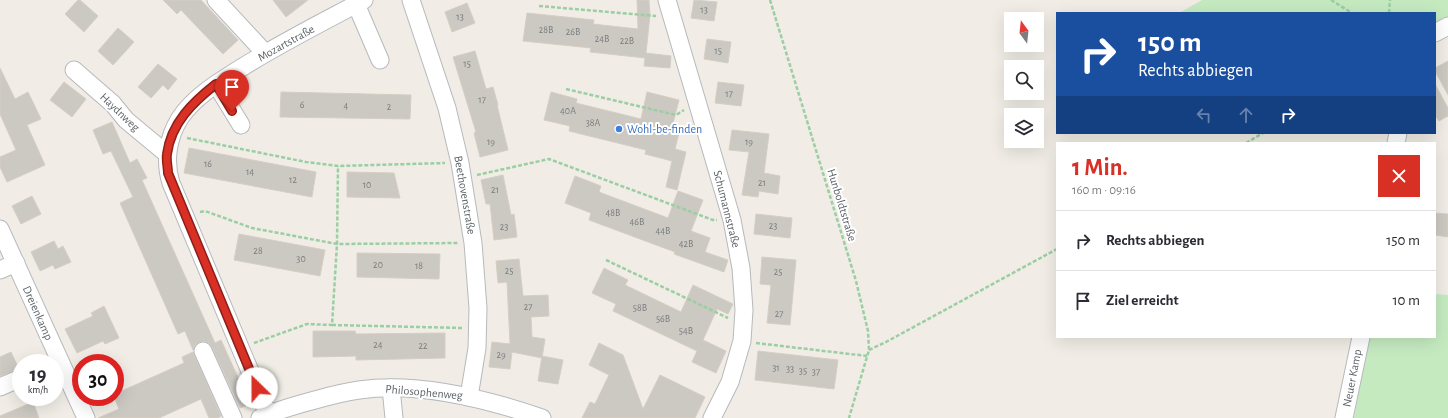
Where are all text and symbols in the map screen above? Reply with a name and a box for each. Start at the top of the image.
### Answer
house number: 13 [700,5,708,15]
house number: 13 [456,12,464,22]
north arrow [1004,12,1044,52]
map controls [1004,12,1044,148]
street label: Mozartstraße [256,23,316,63]
house number: 28B [539,25,553,35]
house number: 26B [566,27,580,37]
icon: right [1072,28,1124,80]
text: 150 m [1138,29,1202,57]
house number: 24B [595,34,609,44]
house number: 22B [620,36,634,46]
house number: 15 [714,46,722,56]
house number: 15 [463,59,471,69]
button: search [1004,60,1044,100]
text: Rechts abbiegen [1138,62,1253,80]
pin [215,70,249,111]
icon: arrive [221,76,243,98]
house number: 17 [725,89,733,99]
street label: Haydnweg [97,90,142,134]
house number: 17 [478,95,486,105]
house number: 6 [300,100,305,110]
house number: 4 [344,101,349,111]
house number: 2 [387,102,392,112]
icon: left [1193,104,1215,126]
icon: ahead [1235,104,1257,126]
icon: right [1277,104,1299,126]
house number: 40A [560,106,576,116]
button: layers [1004,108,1044,148]
house number: 38A [586,118,601,128]
place label: Wohl-be-finden [627,123,702,135]
marker: Wohl-be-finden [614,124,624,134]
house number: 19 [487,137,495,147]
house number: 19 [745,137,753,147]
street label: Beethovenstraße [452,155,478,235]
button: close [1378,155,1420,197]
text: 1 Min. [1072,156,1128,180]
house number: 16 [204,159,212,169]
house number: 14 [246,167,254,177]
street label: Hunboldtstraße [825,167,859,243]
street label: Schumannstraße [712,169,742,249]
house number: 12 [289,175,297,185]
house number: 21 [758,178,766,188]
house number: 10 [363,180,371,190]
text: 160 m · 09:16 [1072,184,1136,197]
house number: 21 [491,185,499,195]
house number: 48B [606,208,620,218]
house number: 46B [630,217,644,227]
house number: 23 [769,221,777,231]
house number: 23 [500,222,508,232]
house number: 44B [656,226,671,236]
icon: right [1072,230,1094,252]
text: Rechts abbiegen [1106,233,1204,248]
text: 150 m [1386,233,1420,248]
house number: 42B [679,239,693,249]
house number: 28 [253,246,263,256]
house number: 30 [296,254,306,264]
house number: 20 [373,260,383,270]
house number: 18 [415,261,423,271]
house number: 25 [505,266,513,276]
house number: 25 [774,267,782,277]
street label: Dreienkamp [21,284,55,342]
icon: arrive [1072,290,1094,312]
text: Ziel erreicht [1106,293,1179,308]
text: 10 m [1392,293,1420,308]
house number: 27 [524,302,532,312]
house number: 58B [633,303,647,313]
house number: 27 [775,309,783,319]
house number: 56B [656,314,670,324]
house number: 54B [679,326,693,336]
house number: 24 [373,340,383,350]
house number: 22 [418,341,428,351]
street label: Neuer Kamp [1341,348,1363,408]
house number: 29 [496,350,506,360]
speed limit sign: 30 [72,354,124,406]
house number: 31 [772,363,780,373]
house number: 33 [786,364,794,374]
text: 19 [30,365,46,385]
house number: 35 [799,366,807,376]
position arrow [236,367,278,409]
house number: 37 [812,367,820,377]
street label: Philosophenweg [385,383,463,401]
text: km/h [28,385,48,395]

